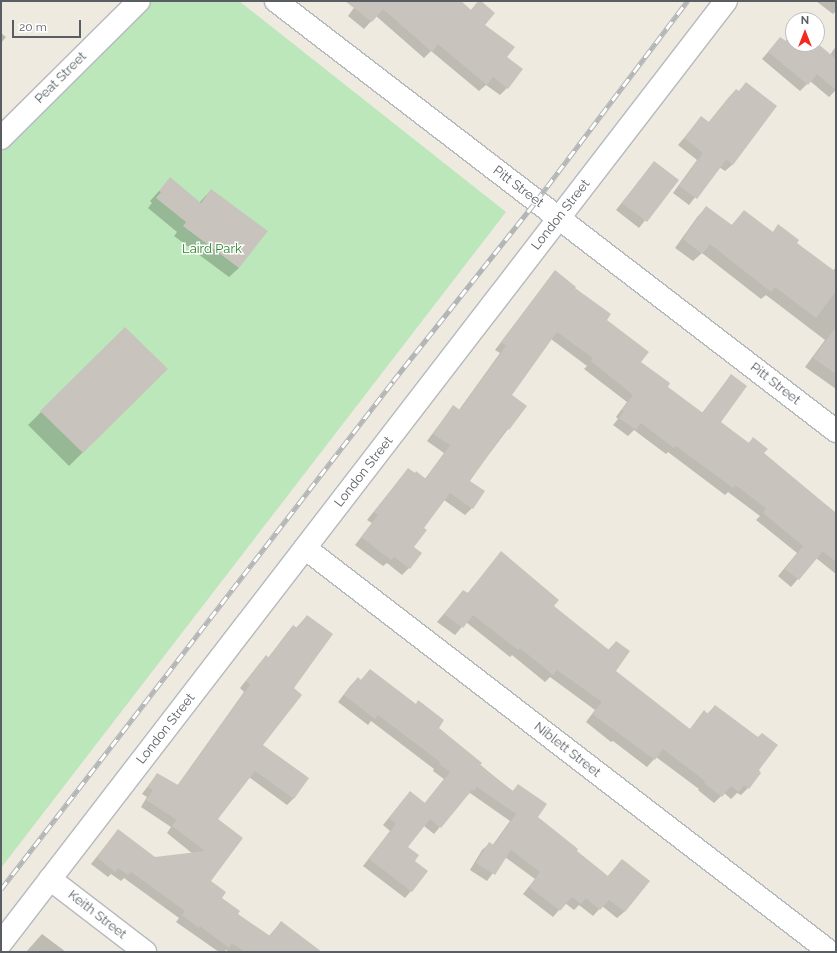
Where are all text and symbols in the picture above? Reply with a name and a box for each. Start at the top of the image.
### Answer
scale bar [14,12,83,38]
north arrow [785,12,825,52]
text: N [801,14,809,27]
text: 20 m [19,20,47,34]
street label: Peat Street [32,49,90,107]
street label: Pitt Street [490,163,546,211]
street label: London Street [529,177,593,253]
park label: Laird Park [182,241,242,257]
street label: Pitt Street [747,360,803,408]
street label: London Street [332,434,396,510]
street label: London Street [134,691,198,767]
street label: Niblett Street [531,719,603,781]
street label: Keith Street [65,887,129,943]

